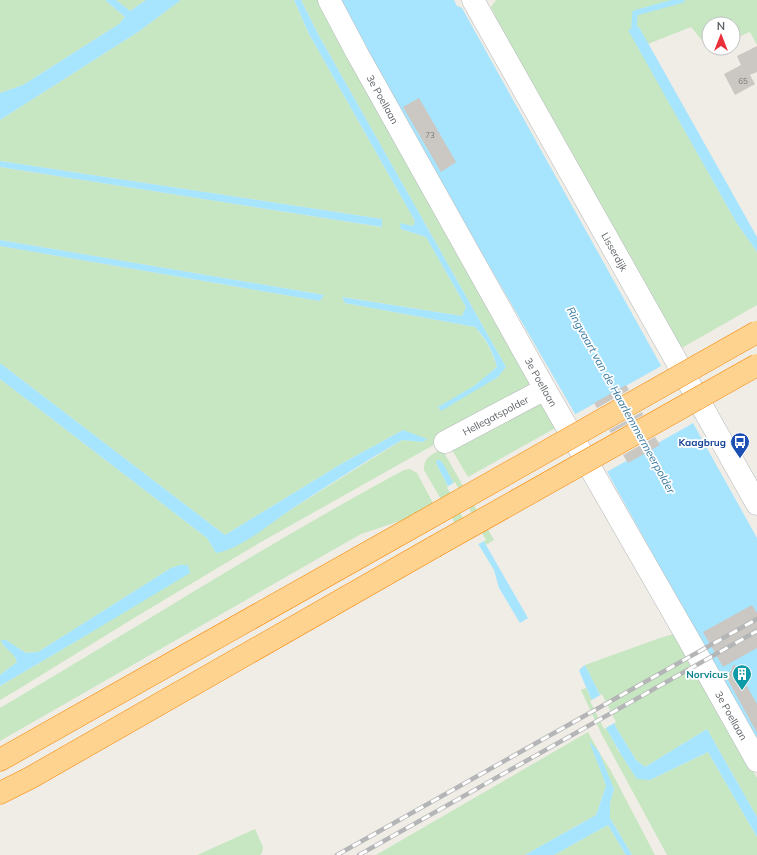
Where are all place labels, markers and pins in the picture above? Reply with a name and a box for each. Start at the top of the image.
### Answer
bus stop icon: Kaagbrug [729,431,751,459]
place label: Kaagbrug [678,436,726,449]
building icon: Norvicus [731,663,753,691]
place label: Norvicus [686,668,728,681]

